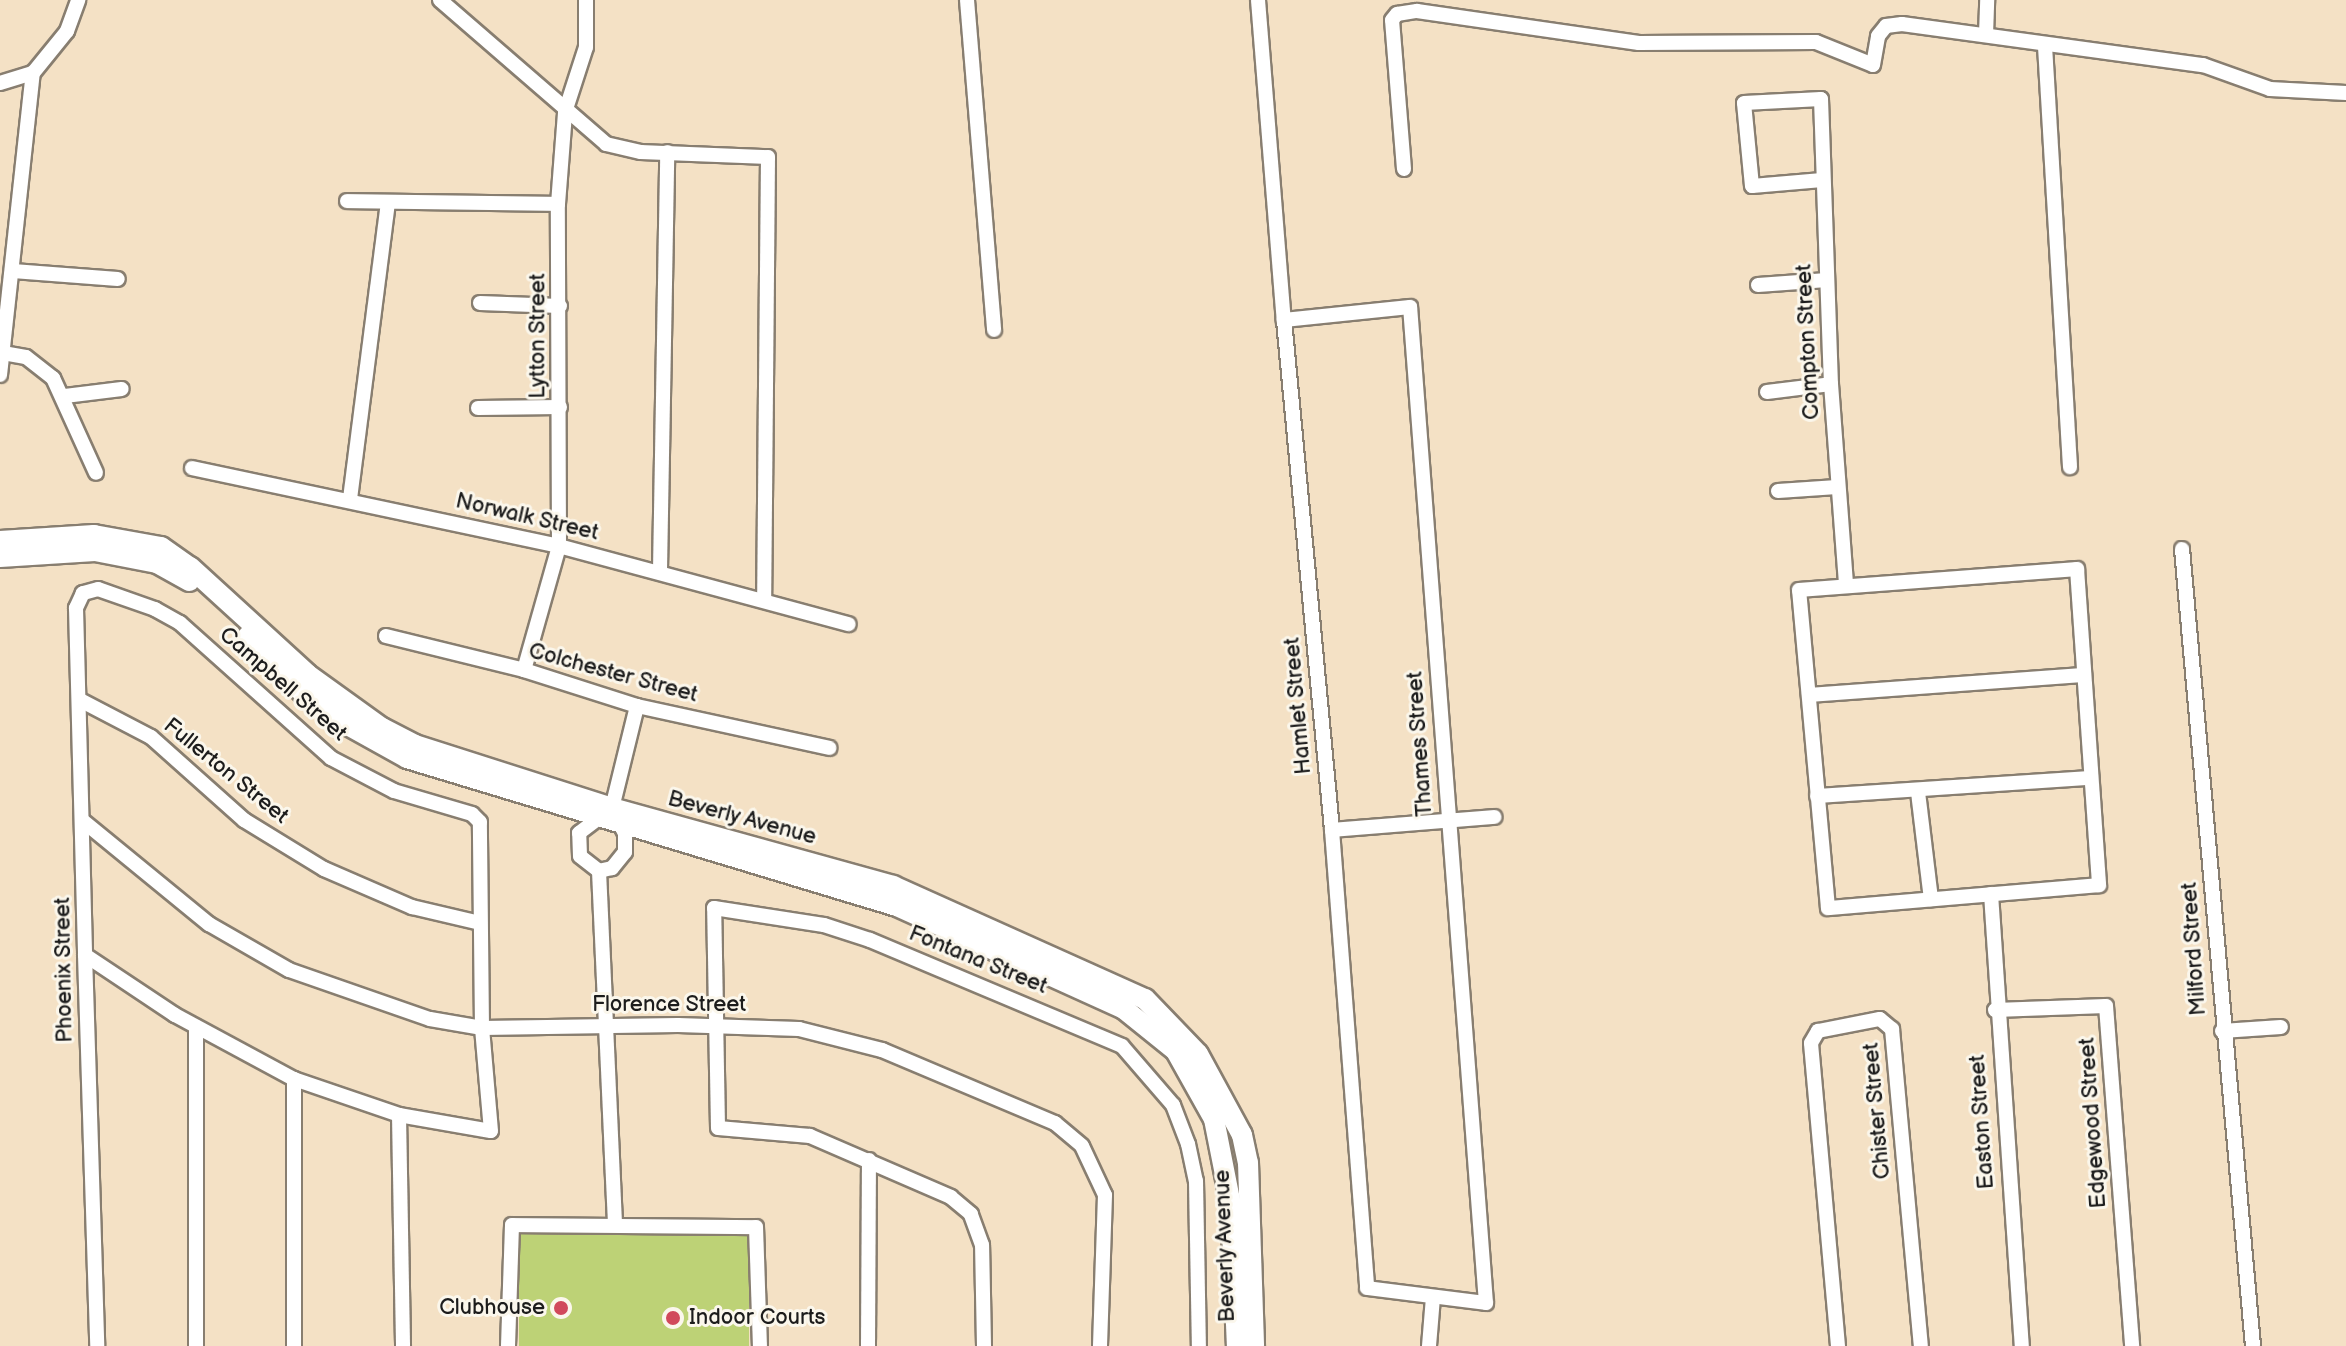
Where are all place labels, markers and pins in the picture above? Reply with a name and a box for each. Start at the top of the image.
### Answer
place label: Clubhouse [439,1295,545,1321]
marker: Clubhouse [552,1299,570,1317]
place label: Indoor Courts [689,1305,825,1331]
marker: Indoor Courts [664,1309,682,1327]

